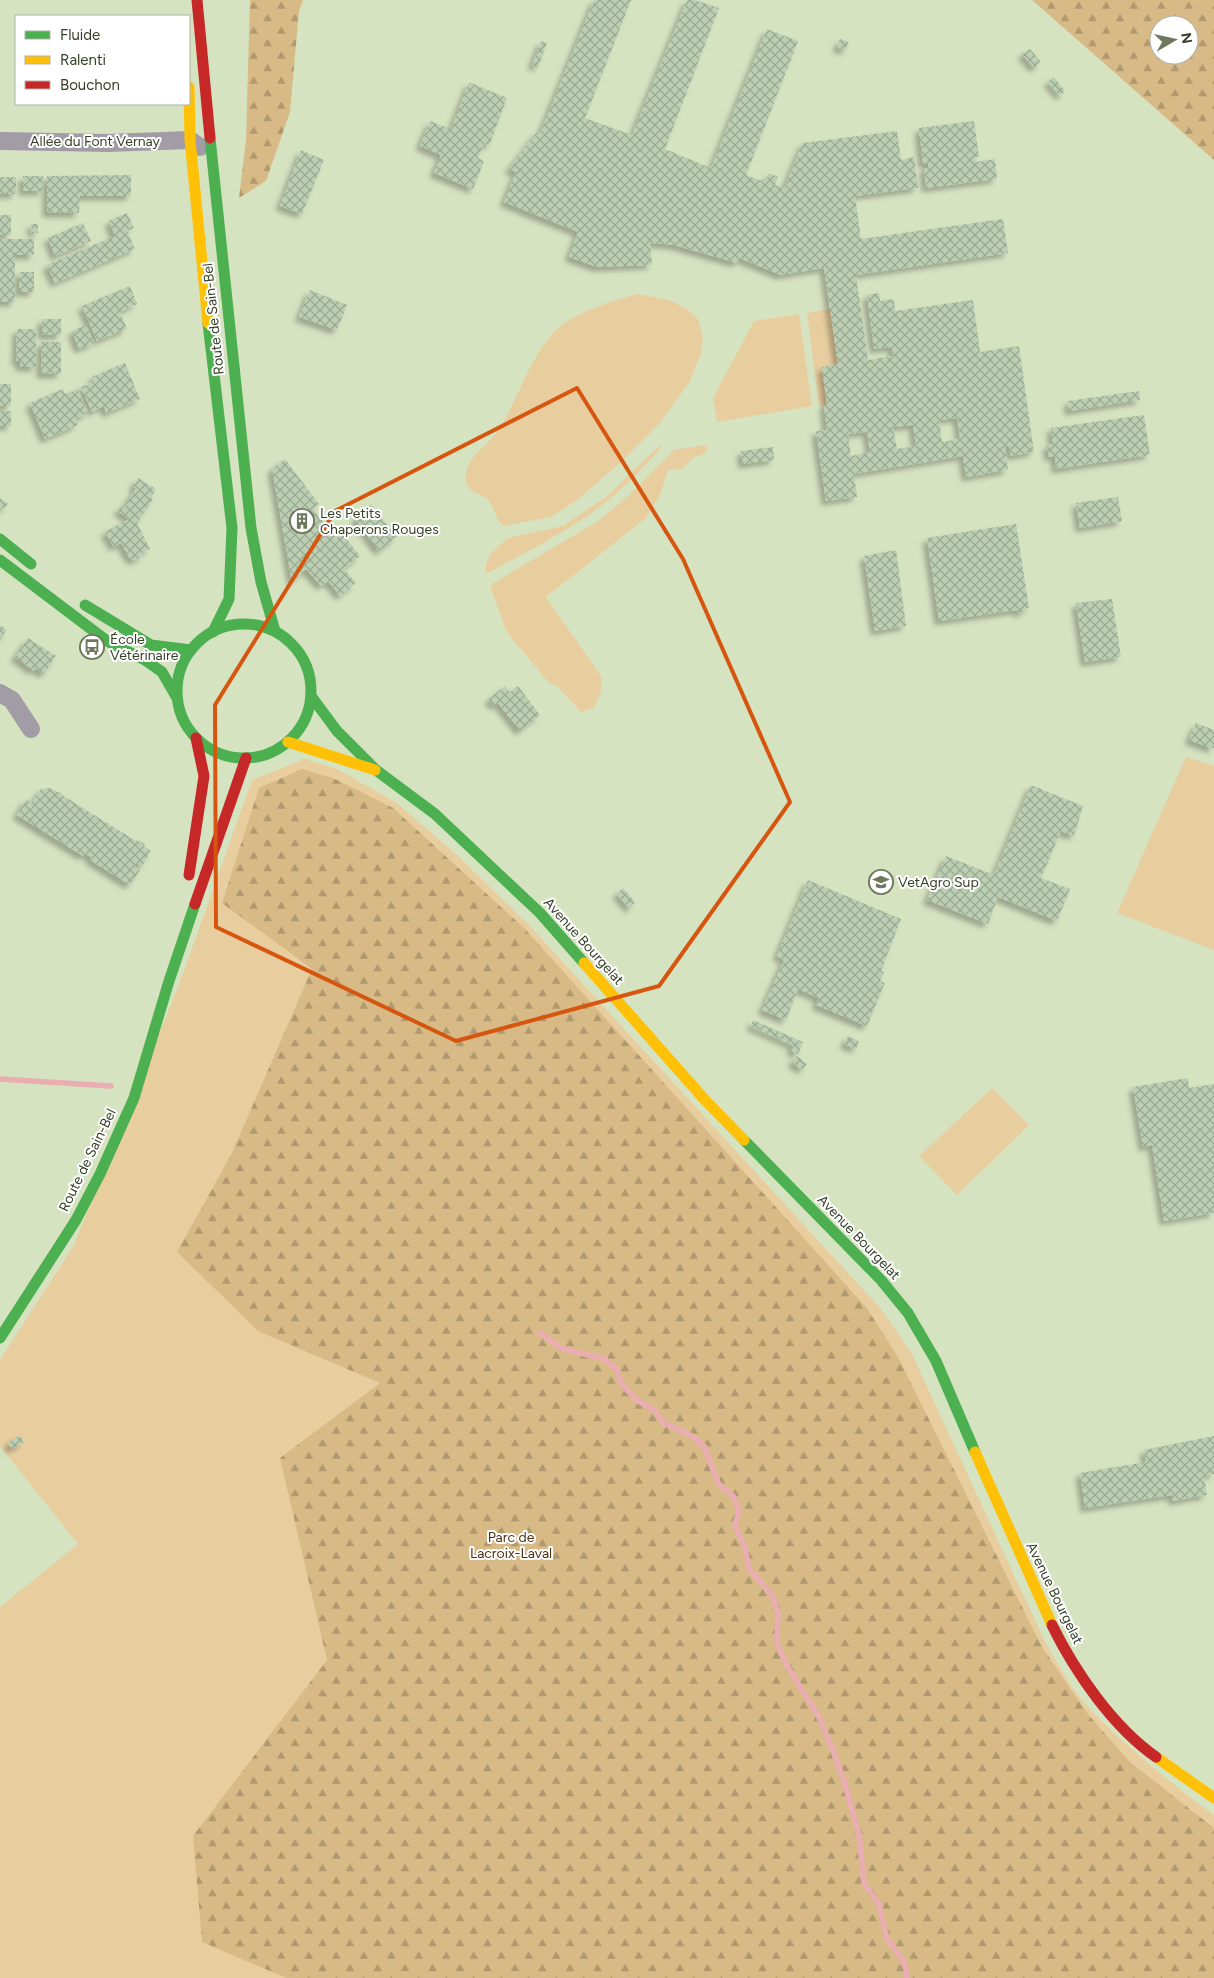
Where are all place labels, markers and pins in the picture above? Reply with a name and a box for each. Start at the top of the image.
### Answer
place label: Les Petits Chaperons Rouges [320,505,439,538]
building icon: Les Petits Chaperons Rouges [289,508,315,534]
place label: École Vétérinaire [110,631,179,664]
bus stop icon: École Vétérinaire [79,634,105,660]
school or university icon: VetAgro Sup [868,869,894,895]
place label: VetAgro Sup [898,874,979,891]

